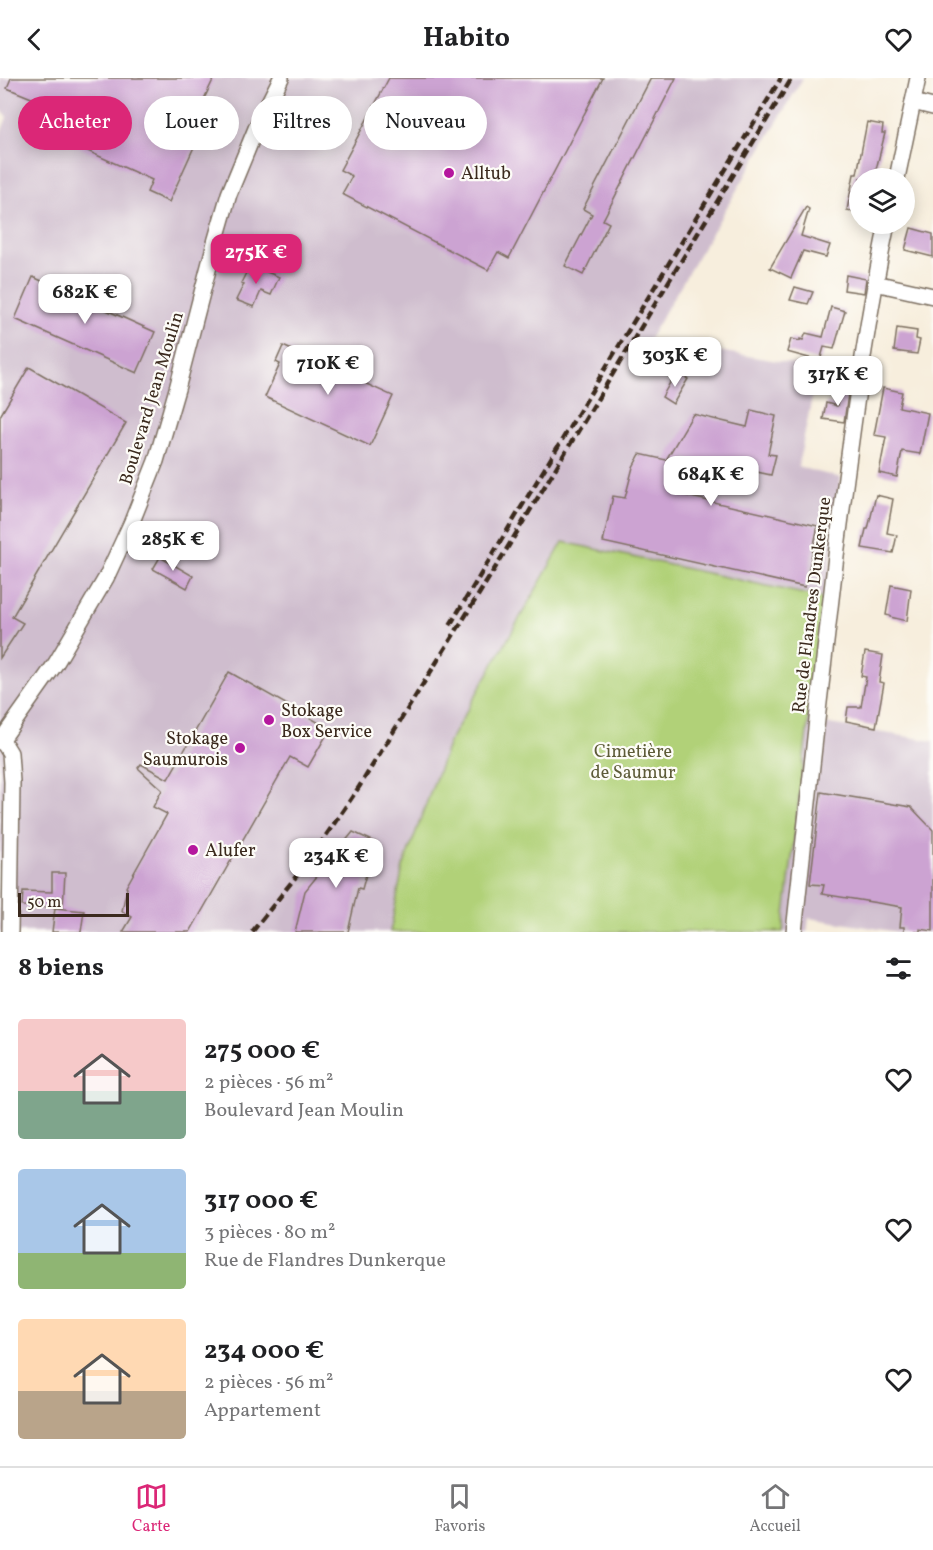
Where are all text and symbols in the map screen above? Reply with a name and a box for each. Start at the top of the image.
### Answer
text: Habito [423,20,510,58]
icon: back [18,23,51,56]
icon: heart [882,23,915,56]
chip: Acheter [18,96,132,150]
chip: Louer [144,96,239,150]
chip: Filtres [251,96,352,150]
chip: Nouveau [364,96,487,150]
place label: Alltub [461,162,511,187]
marker: Alltub [442,166,456,180]
map controls [849,168,915,234]
button: layers [849,168,915,234]
pin: 275K € [207,234,305,285]
text: 275K € [225,239,287,267]
pin: 682K € [36,274,134,325]
text: 682K € [52,279,118,307]
street label: Boulevard Jean Moulin [114,309,191,488]
pin: 303K € [626,337,724,388]
text: 303K € [642,342,708,370]
pin: 710K € [279,345,377,396]
text: 710K € [296,350,360,378]
pin: 317K € [789,356,887,407]
text: 317K € [807,361,869,389]
pin: 684K € [662,456,760,507]
text: 684K € [678,461,744,489]
street label: Rue de Flandres Dunkerque [787,496,838,715]
pin: 285K € [124,521,222,572]
text: 285K € [141,526,205,554]
place label: Stokage Box Service [281,699,372,745]
marker: Stokage Box Service [262,713,276,727]
place label: Stokage Saumurois [143,727,228,773]
park label: Cimetière de Saumur [591,740,676,786]
marker: Stokage Saumurois [233,741,247,755]
pin: 234K € [287,838,385,889]
place label: Alufer [205,839,256,864]
marker: Alufer [186,843,200,857]
text: 234K € [303,843,369,871]
scale bar [18,890,129,917]
text: 50 m [27,892,61,914]
text: 8 biens [18,950,104,986]
icon: filters [882,952,915,985]
text: 275 000 € [204,1033,320,1069]
icon: home [66,1043,138,1115]
icon: heart [882,1063,915,1096]
text: 2 pièces · 56 m² [204,1069,333,1097]
text: Boulevard Jean Moulin [204,1097,404,1125]
text: 317 000 € [204,1183,318,1219]
icon: home [66,1193,138,1265]
icon: heart [882,1213,915,1246]
text: 3 pièces · 80 m² [204,1219,335,1247]
text: Rue de Flandres Dunkerque [204,1247,446,1275]
text: 234 000 € [204,1333,324,1369]
icon: home [66,1343,138,1415]
icon: heart [882,1363,915,1396]
text: 2 pièces · 56 m² [204,1369,333,1397]
text: Appartement [204,1397,321,1425]
tab: Carte [132,1480,170,1538]
tab: Favoris [434,1480,485,1538]
tab: Accueil [749,1480,801,1538]

